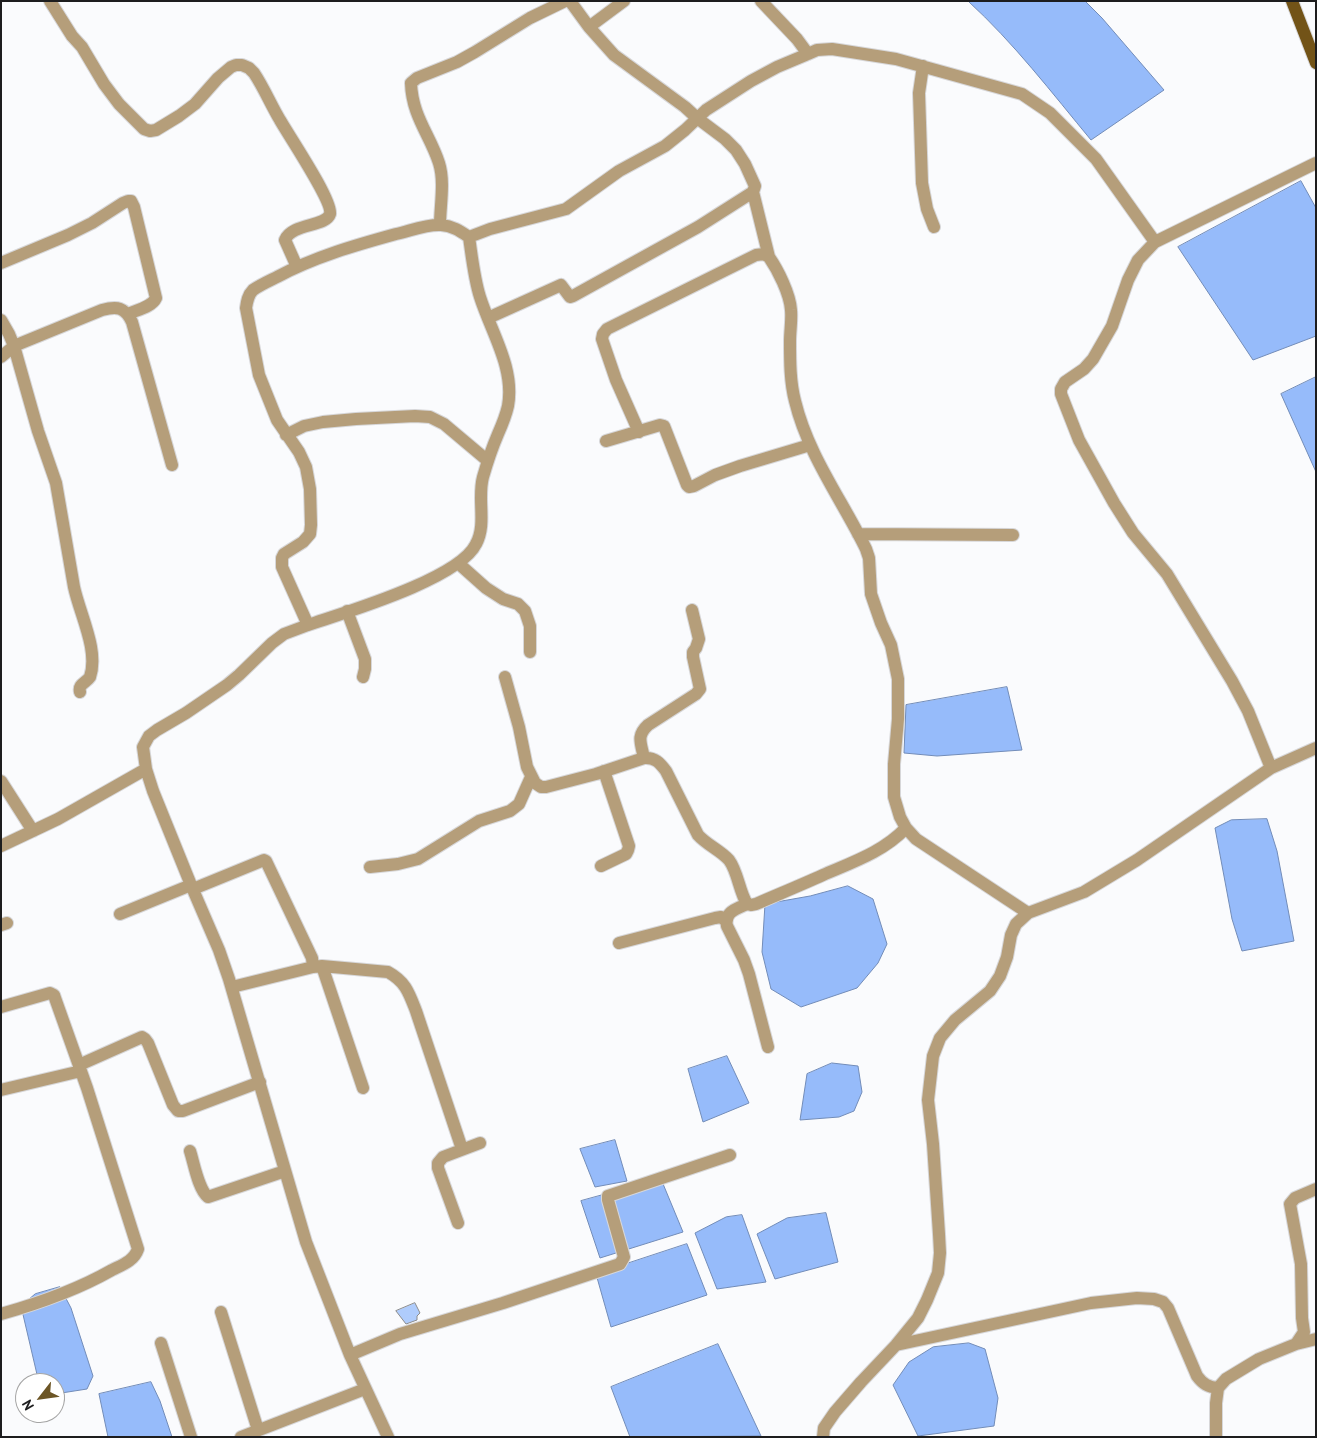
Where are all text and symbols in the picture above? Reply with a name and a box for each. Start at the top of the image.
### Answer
north arrow [15,1373,65,1423]
text: N [18,1397,38,1413]

